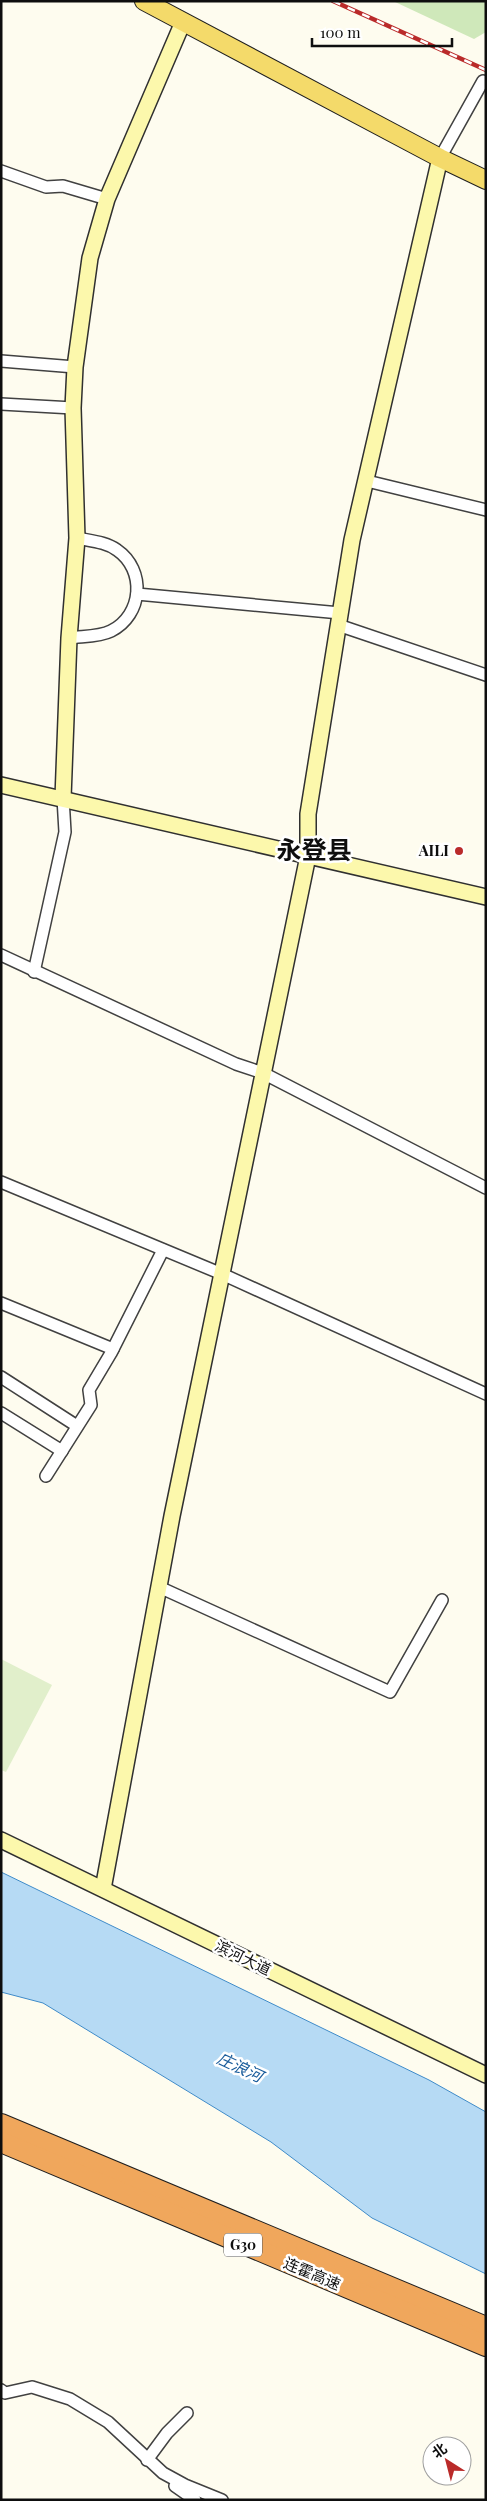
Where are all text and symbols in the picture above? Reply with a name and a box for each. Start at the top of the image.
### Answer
scale bar [312,15,452,47]
text: 100 m [320,22,361,42]
district label: 永登县 [276,832,352,865]
place label: AILI [418,840,449,860]
marker: AILI [453,845,465,857]
street label: 滨河大道 [212,1935,275,1979]
water label: 庄浪河 [214,2047,269,2087]
road number: G30 [224,2234,262,2256]
street label: 连霍高速 [281,2252,344,2294]
north arrow [422,2436,472,2486]
text: 北 [428,2438,450,2462]

